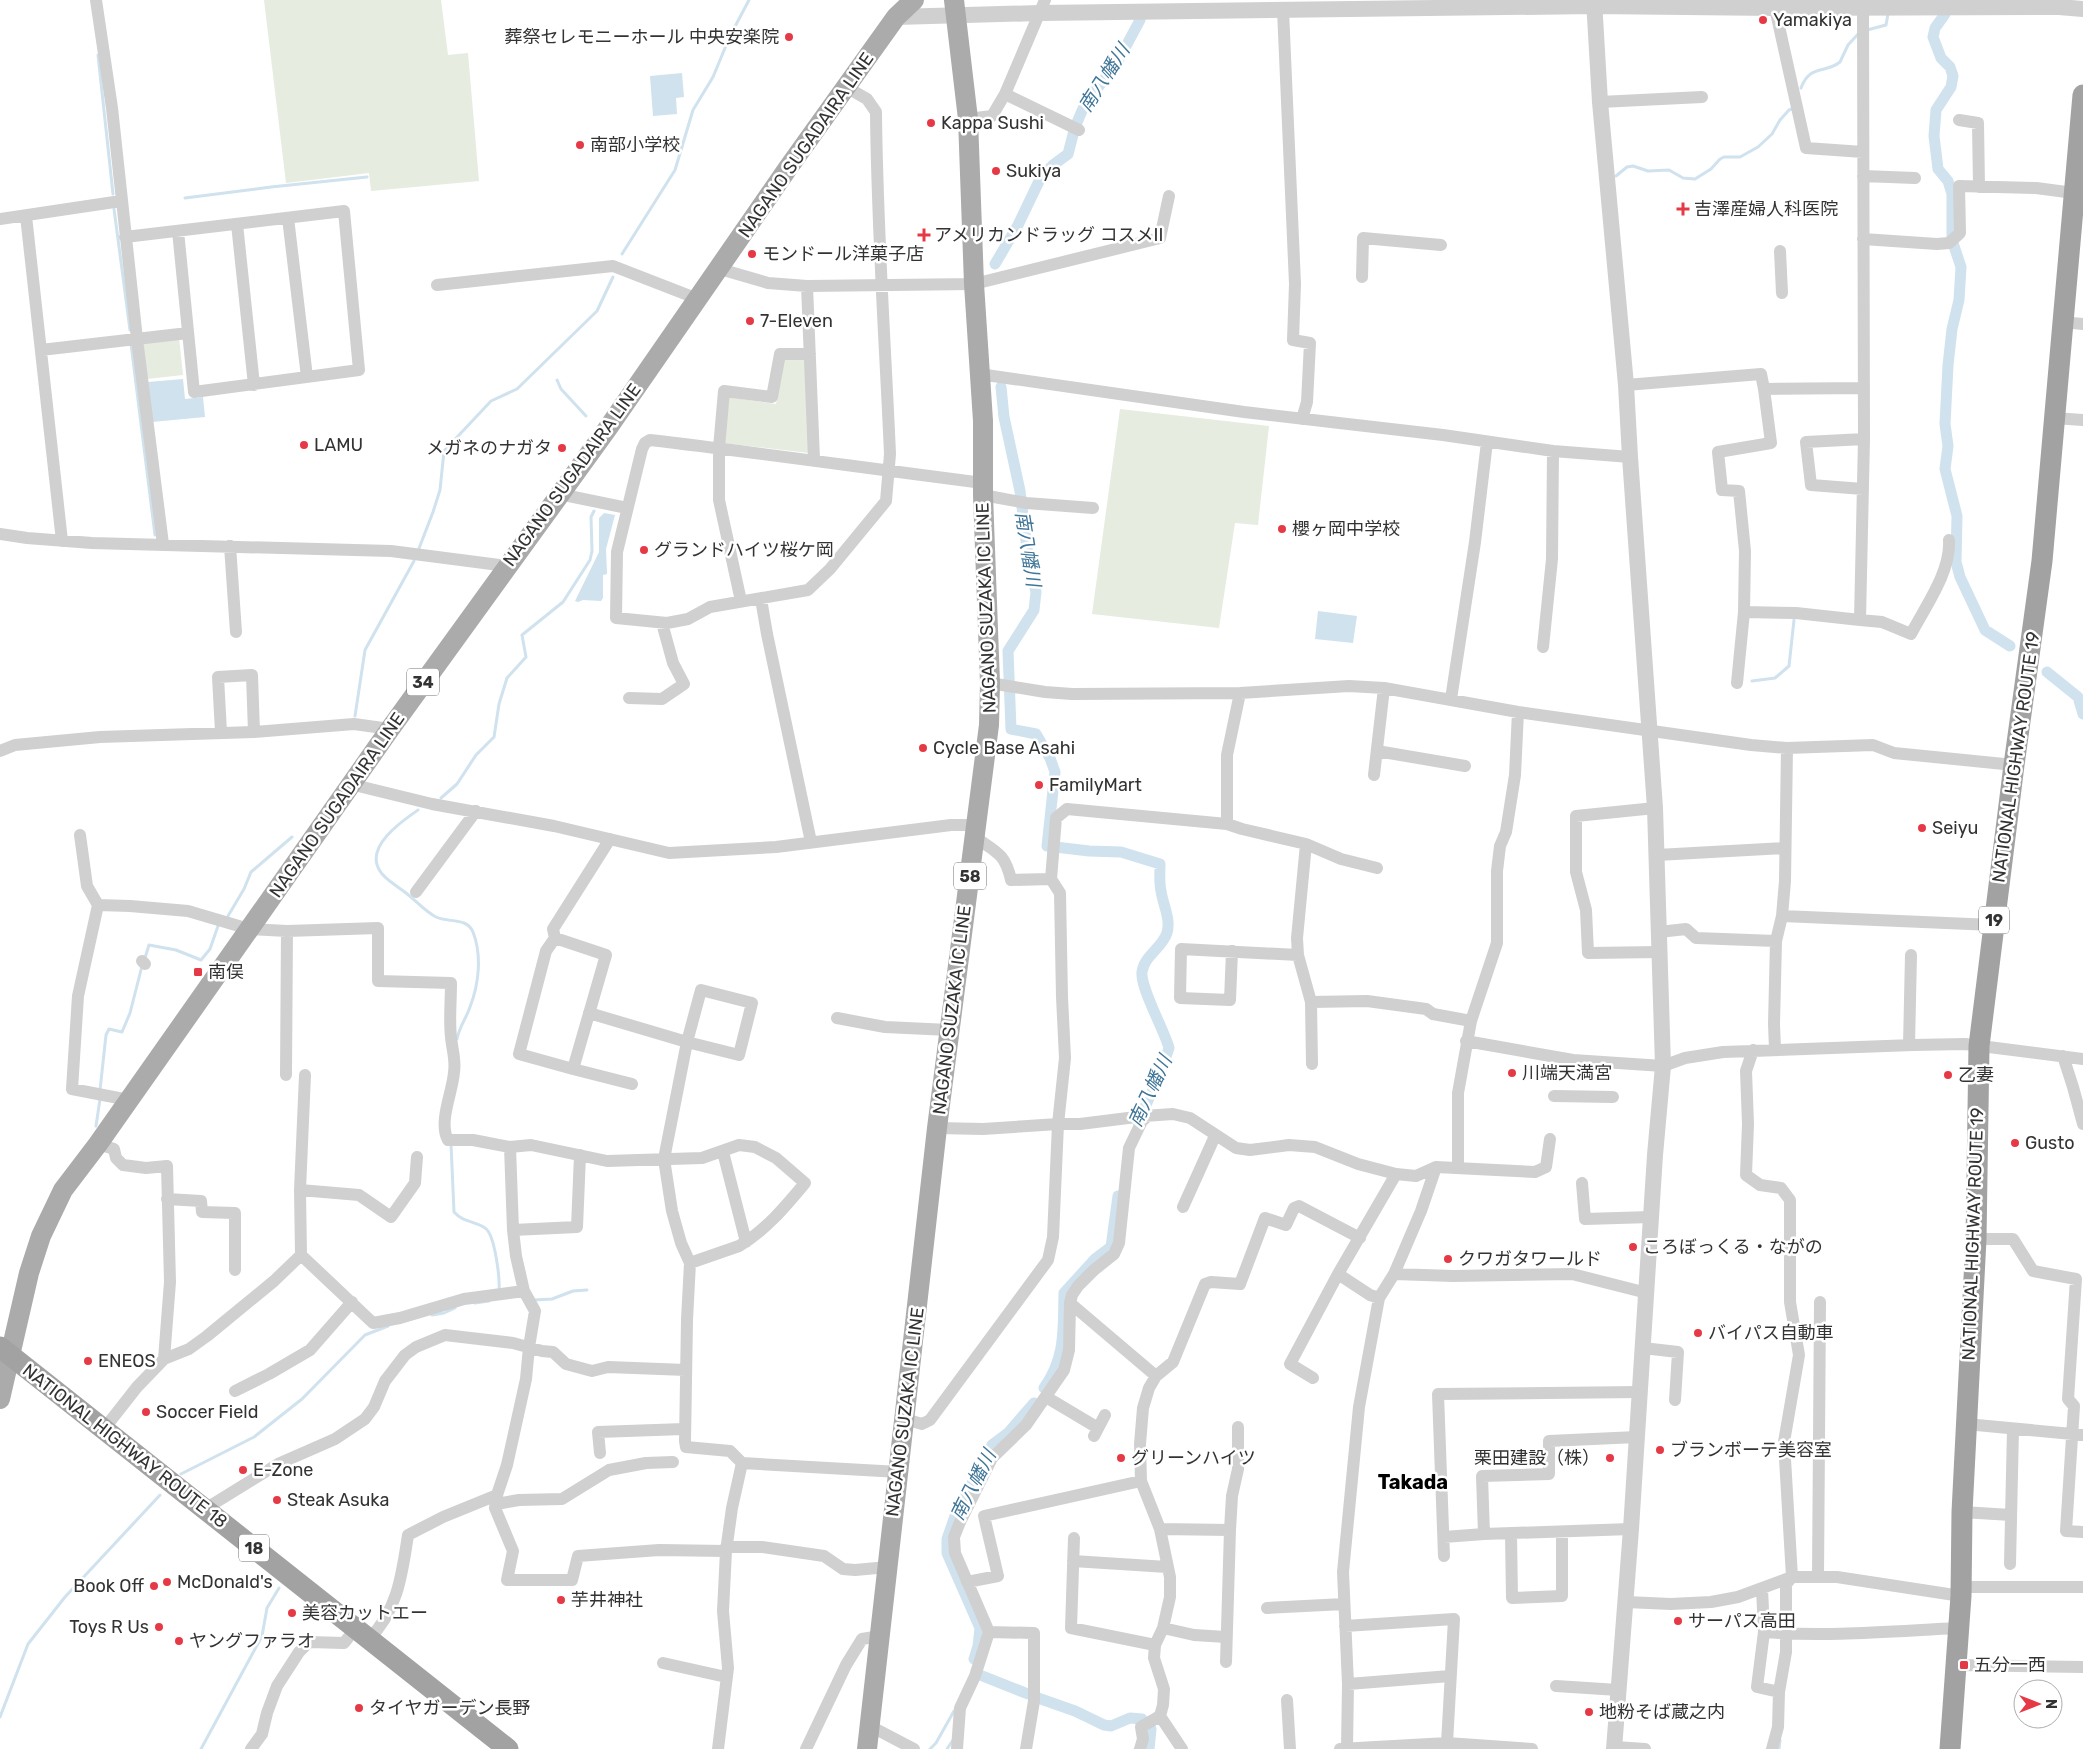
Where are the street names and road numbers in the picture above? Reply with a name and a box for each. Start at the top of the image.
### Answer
street label: NAGANO SUGADAIRA LINE [734,48,878,242]
street label: NAGANO SUGADAIRA LINE [498,379,646,571]
street label: NAGANO SUZAKA IC LINE [971,502,1001,714]
street label: NATIONAL HIGHWAY ROUTE 19 [1987,630,2045,884]
road number: 34 [407,669,439,696]
street label: NAGANO SUGADAIRA LINE [265,708,409,902]
road number: 58 [954,862,986,889]
street label: NAGANO SUZAKA IC LINE [928,904,976,1116]
road number: 19 [1979,906,2009,934]
street label: NATIONAL HIGHWAY ROUTE 19 [1958,1107,1988,1361]
street label: NAGANO SUZAKA IC LINE [881,1306,929,1518]
street label: NATIONAL HIGHWAY ROUTE 18 [18,1359,232,1533]
road number: 18 [239,1535,269,1562]

